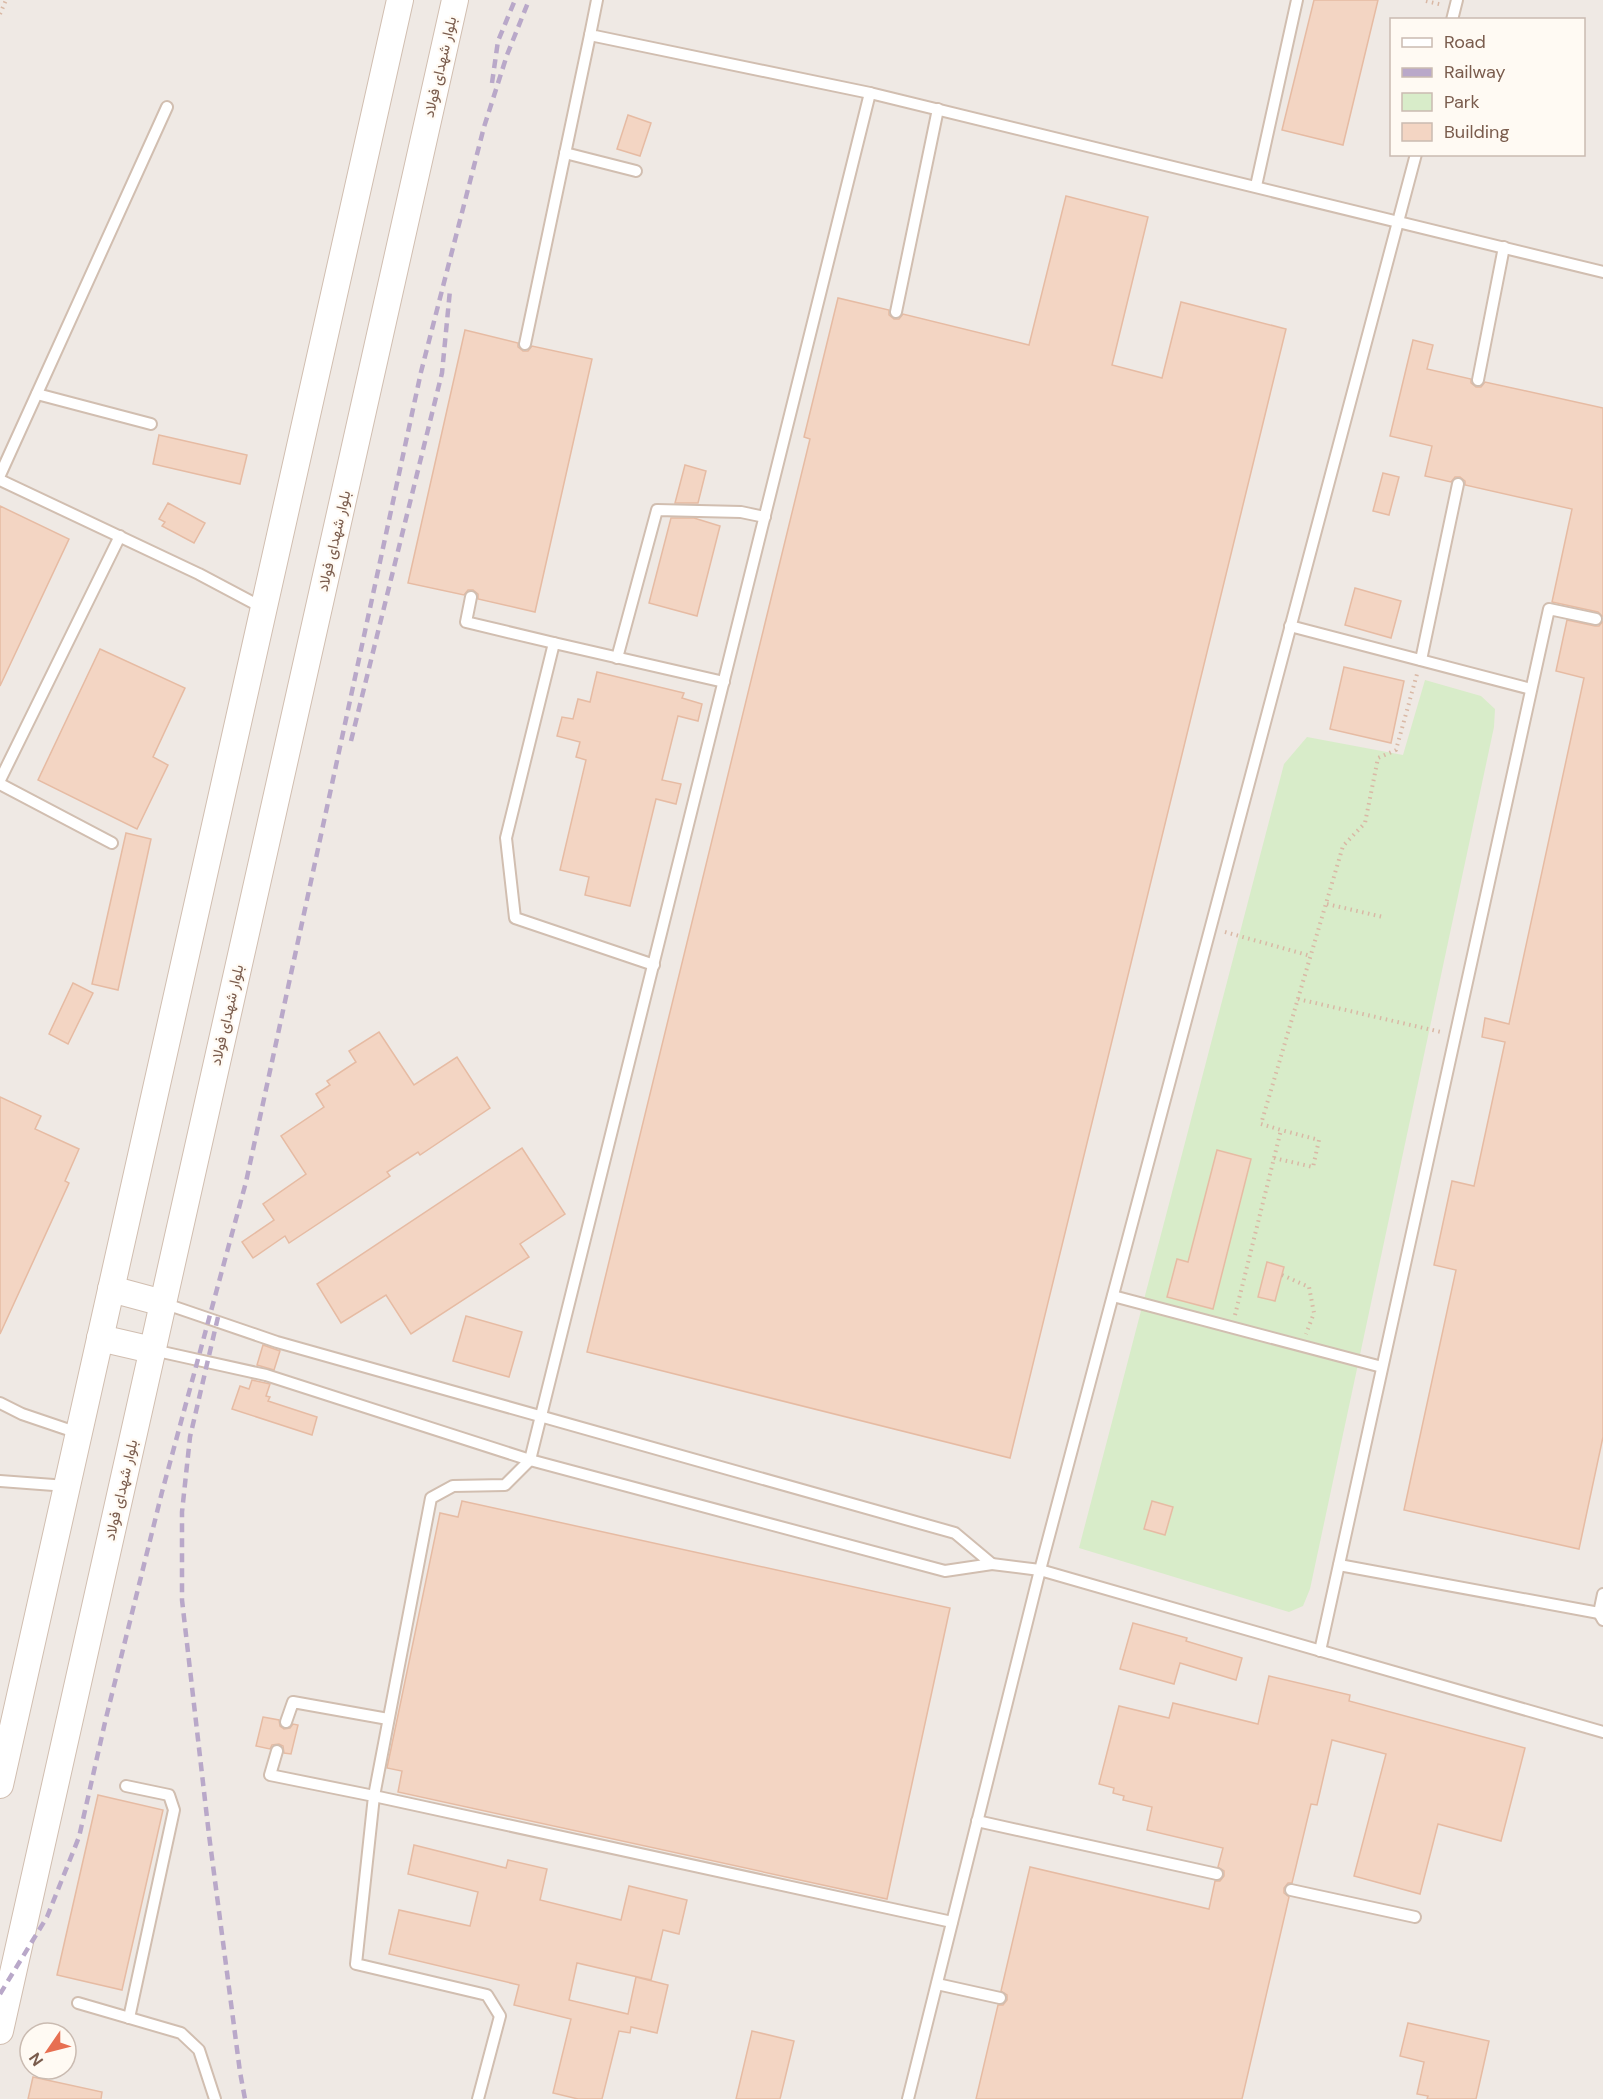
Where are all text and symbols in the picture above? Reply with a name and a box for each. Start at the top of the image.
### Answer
street label: بلوار شهدای فولاد [419,15,461,119]
legend [1390,18,1585,156]
text: Road [1444,30,1486,54]
text: Railway [1444,60,1506,84]
text: Park [1444,90,1480,114]
text: Building [1444,120,1509,144]
street label: بلوار شهدای فولاد [313,489,355,593]
street label: بلوار شهدای فولاد [206,963,248,1067]
street label: بلوار شهدای فولاد [100,1438,142,1542]
north arrow [18,2021,78,2081]
text: N [24,2049,48,2070]

